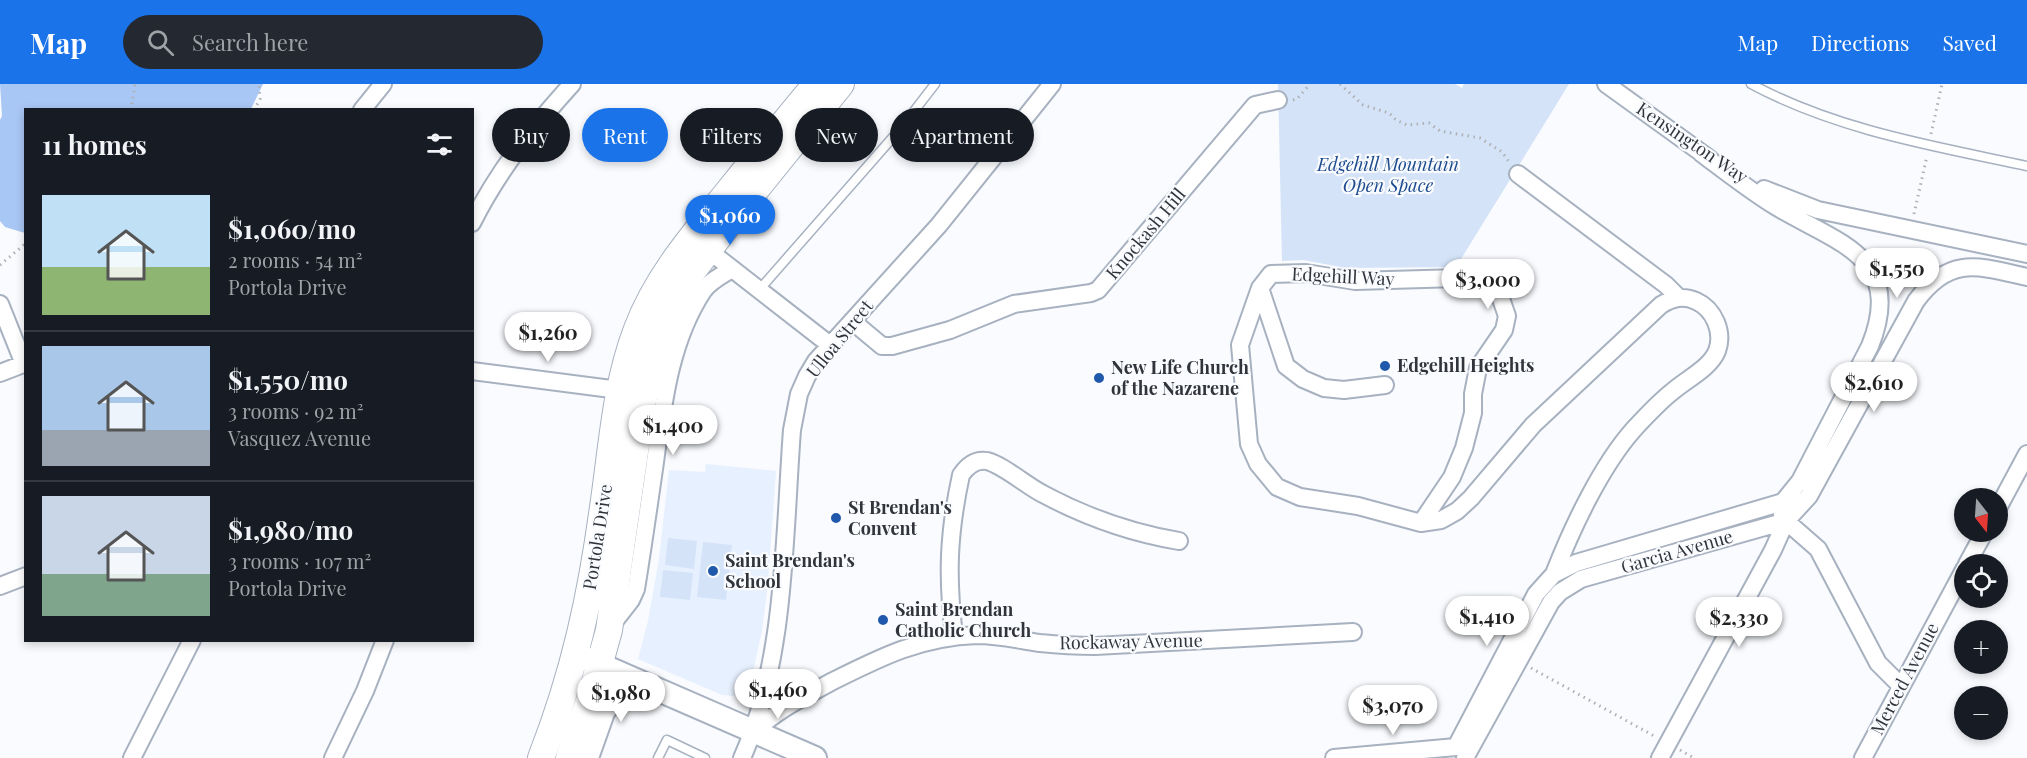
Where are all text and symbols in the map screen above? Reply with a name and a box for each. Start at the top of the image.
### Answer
search box [123,15,543,69]
text: Map [30,24,87,61]
icon: search [144,26,177,59]
text: Search here [192,27,308,57]
text: Map [1737,28,1778,56]
text: Directions [1811,28,1909,56]
text: Saved [1942,28,1997,56]
street label: Kensington Way [1632,96,1753,188]
chip: Buy [492,108,570,162]
chip: Rent [582,108,668,162]
chip: Filters [680,108,783,162]
chip: New [795,108,878,162]
chip: Apartment [890,108,1034,162]
text: 11 homes [42,127,147,162]
icon: filters [423,128,456,161]
park label: Edgehill Mountain Open Space [1316,152,1459,197]
street label: Knockash Hill [1100,183,1190,284]
pin: $1,060 [681,195,779,246]
text: $1,060 [699,201,761,228]
text: $1,060/mo [228,211,356,246]
icon: home [90,219,162,291]
text: 2 rooms · 54 m² [228,246,363,273]
pin: $1,550 [1848,248,1946,299]
text: $1,550 [1869,254,1925,281]
pin: $3,000 [1439,259,1537,310]
street label: Edgehill Way [1291,261,1395,291]
text: $3,000 [1455,265,1521,292]
text: Portola Drive [228,273,347,300]
street label: Ulloa Street [800,294,878,382]
pin: $1,260 [499,312,597,363]
text: $1,260 [518,318,578,345]
place label: Edgehill Heights [1397,353,1534,377]
place label: New Life Church of the Nazarene [1111,355,1249,400]
marker: Edgehill Heights [1378,359,1392,373]
text: $1,550/mo [228,362,348,397]
pin: $2,610 [1825,362,1923,413]
text: $2,610 [1844,368,1904,395]
icon: home [90,370,162,442]
marker: New Life Church of the Nazarene [1092,371,1106,385]
text: 3 rooms · 92 m² [228,397,364,424]
pin: $1,400 [624,405,722,456]
text: $1,400 [643,411,703,438]
text: Vasquez Avenue [228,424,371,451]
street label: Portola Drive [577,482,617,591]
north arrow [1954,488,2008,542]
map controls [1954,488,2008,740]
place label: St Brendan's Convent [848,495,952,540]
marker: St Brendan's Convent [829,511,843,525]
text: $1,980/mo [228,512,353,547]
icon: home [90,520,162,592]
street label: Garcia Avenue [1618,524,1735,578]
text: 3 rooms · 107 m² [228,547,371,574]
place label: Saint Brendan's School [725,548,855,593]
button: locate [1954,554,2008,608]
marker: Saint Brendan's School [706,564,720,578]
text: Portola Drive [228,574,347,601]
pin: $1,410 [1438,596,1536,647]
place label: Saint Brendan Catholic Church [895,597,1031,642]
pin: $2,330 [1690,597,1788,648]
text: $1,410 [1459,602,1515,629]
text: $2,330 [1709,603,1769,630]
marker: Saint Brendan Catholic Church [876,613,890,627]
street label: Merced Avenue [1864,618,1944,739]
button: + [1954,620,2008,674]
street label: Rockaway Avenue [1059,628,1203,654]
pin: $1,460 [729,669,827,720]
pin: $1,980 [572,672,670,723]
text: $1,460 [748,675,808,702]
text: $1,980 [591,678,651,705]
pin: $3,070 [1344,685,1442,736]
button: − [1954,686,2008,740]
text: $3,070 [1362,691,1424,718]

